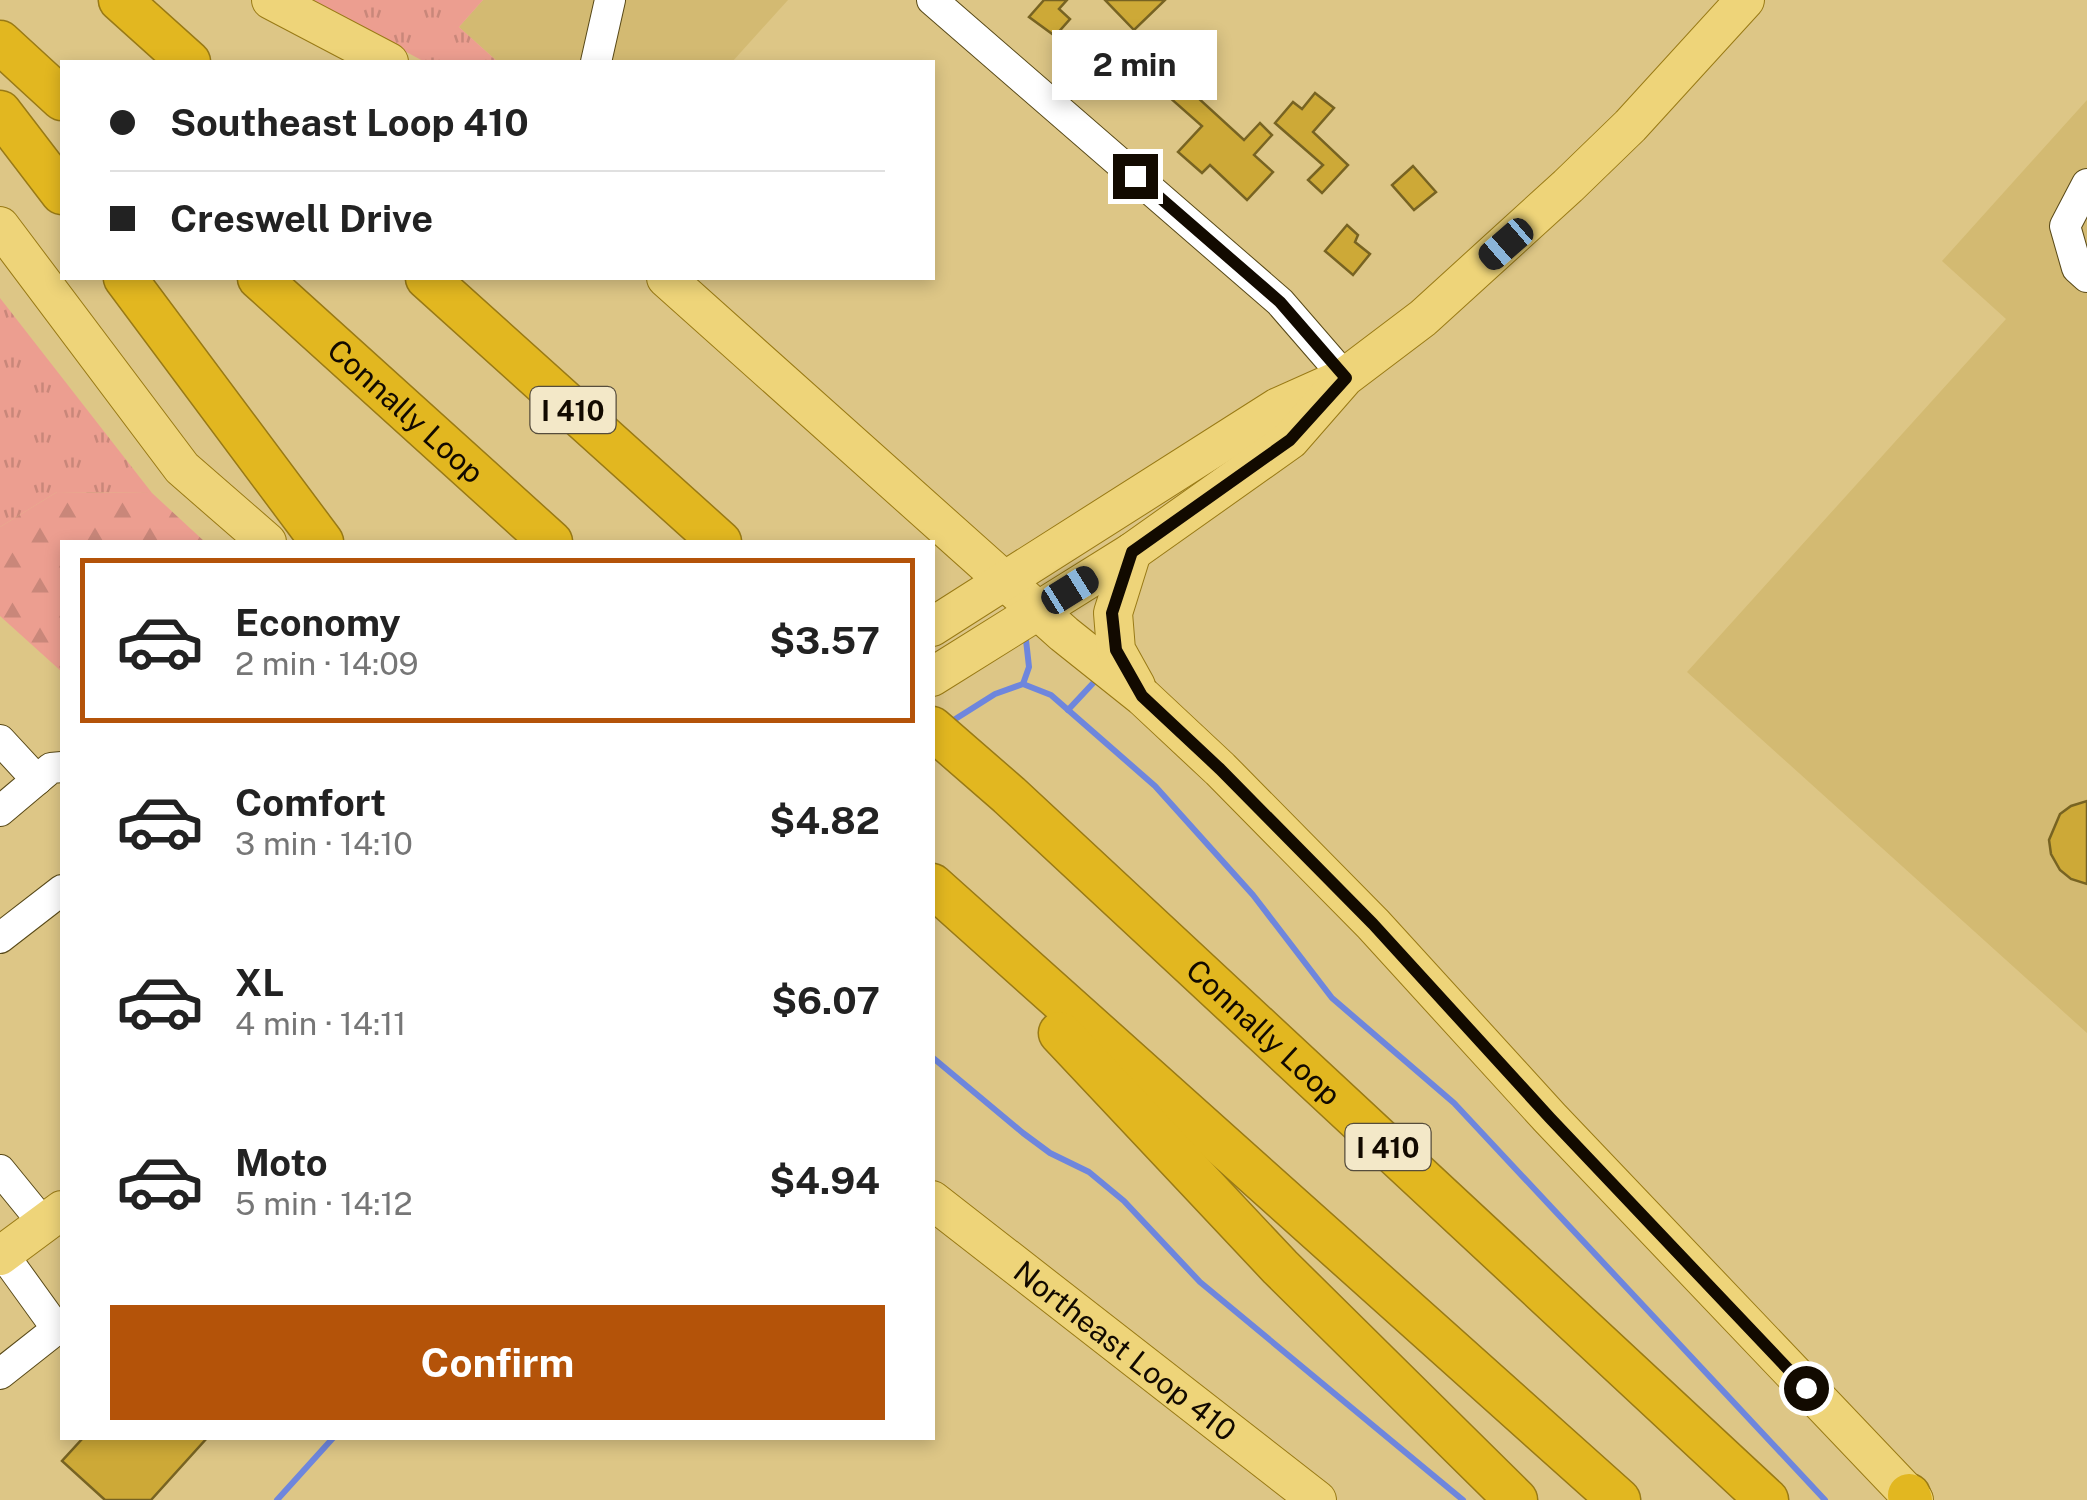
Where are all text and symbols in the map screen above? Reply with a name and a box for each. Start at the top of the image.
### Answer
callout: 2 min [1052,31,1218,101]
text: 2 min [1093,46,1176,83]
text: Southeast Loop 410 [170,100,529,145]
route end [1113,154,1158,199]
text: Creswell Drive [170,196,433,241]
car [1474,213,1538,275]
street label: Connally Loop [320,331,491,490]
road number: I 410 [530,387,616,433]
car [1037,561,1103,619]
icon: car [115,596,205,686]
text: Economy [235,600,401,645]
text: $3.57 [769,618,880,663]
text: 2 min · 14:09 [235,645,419,682]
icon: car [115,776,205,866]
text: Comfort [235,780,386,825]
text: $4.82 [769,798,880,843]
text: 3 min · 14:10 [235,825,413,862]
street label: Connally Loop [1179,951,1348,1112]
icon: car [115,956,205,1046]
text: XL [235,960,284,1005]
text: $6.07 [771,978,880,1023]
text: 4 min · 14:11 [235,1005,406,1042]
road number: I 410 [1346,1124,1430,1170]
icon: car [115,1136,205,1226]
text: Moto [235,1140,328,1185]
text: $4.94 [769,1158,880,1203]
text: 5 min · 14:12 [235,1185,413,1222]
street label: Northeast Loop 410 [1007,1253,1244,1448]
button: Confirm [110,1305,885,1420]
route start [1784,1366,1829,1411]

